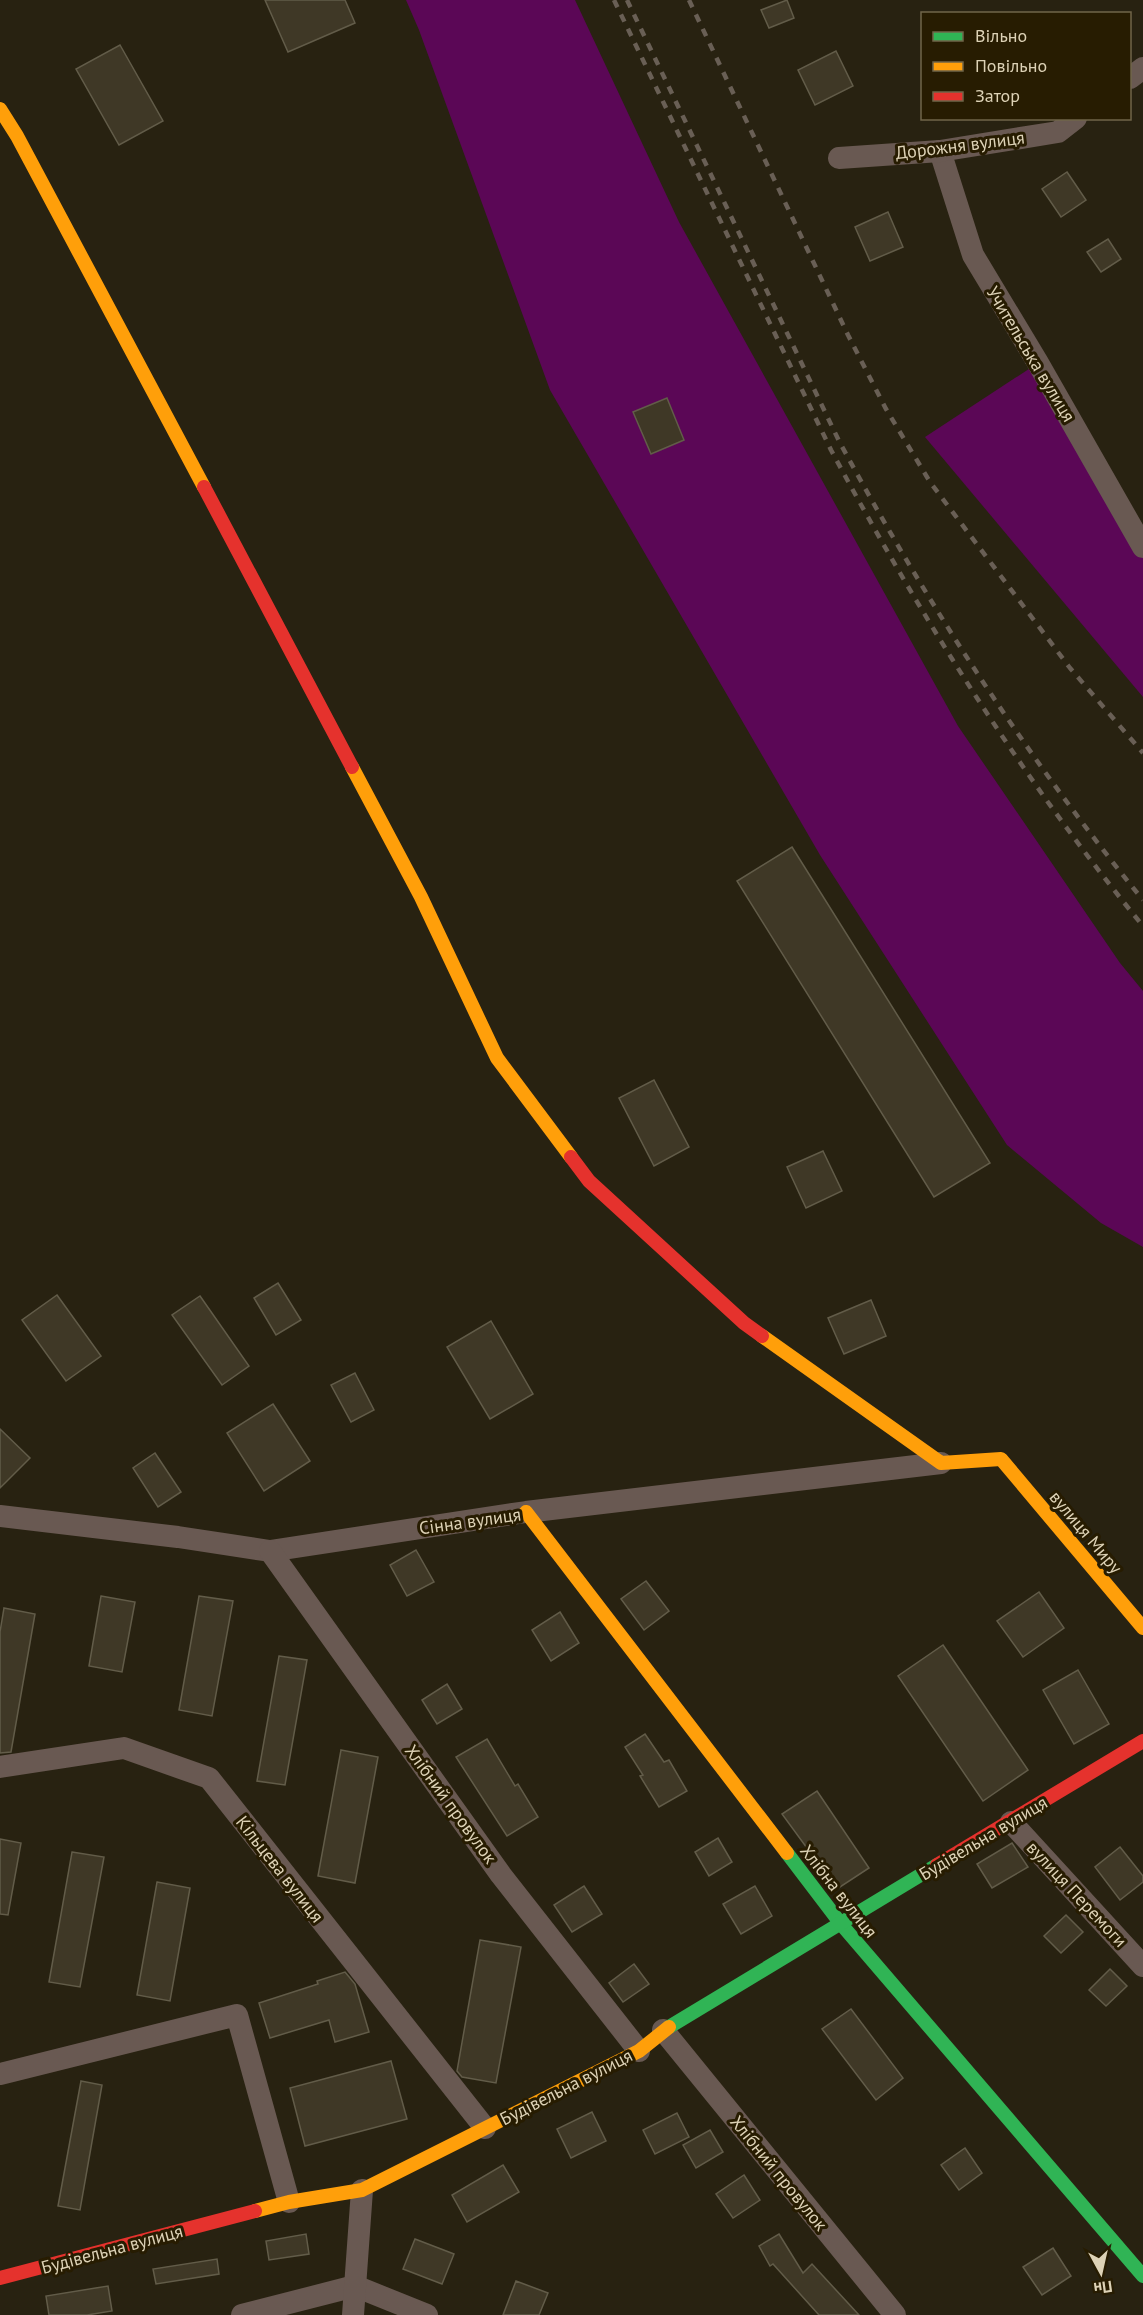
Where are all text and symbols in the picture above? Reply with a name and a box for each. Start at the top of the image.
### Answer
legend [921,12,1131,120]
text: Вільно [975,24,1027,47]
text: Повільно [975,54,1047,77]
text: Затор [975,84,1020,107]
street label: Дорожня вулиця [894,126,1026,164]
street label: Учительська вулиця [981,282,1081,426]
street label: вулиця Миру [1045,1486,1128,1579]
street label: Сінна вулиця [418,1502,522,1540]
street label: Хлібний провулок [400,1740,502,1868]
street label: Будівельна вулиця [915,1791,1051,1885]
street label: Кільцева вулиця [231,1811,329,1927]
street label: вулиця Перемоги [1022,1836,1132,1952]
street label: Хлібна вулиця [795,1840,883,1942]
street label: Будівельна вулиця [496,2044,636,2130]
street label: Хлібний провулок [725,2111,833,2236]
street label: Будівельна вулиця [39,2219,185,2279]
north arrow [1071,2243,1131,2303]
text: Пн [1092,2277,1114,2299]

